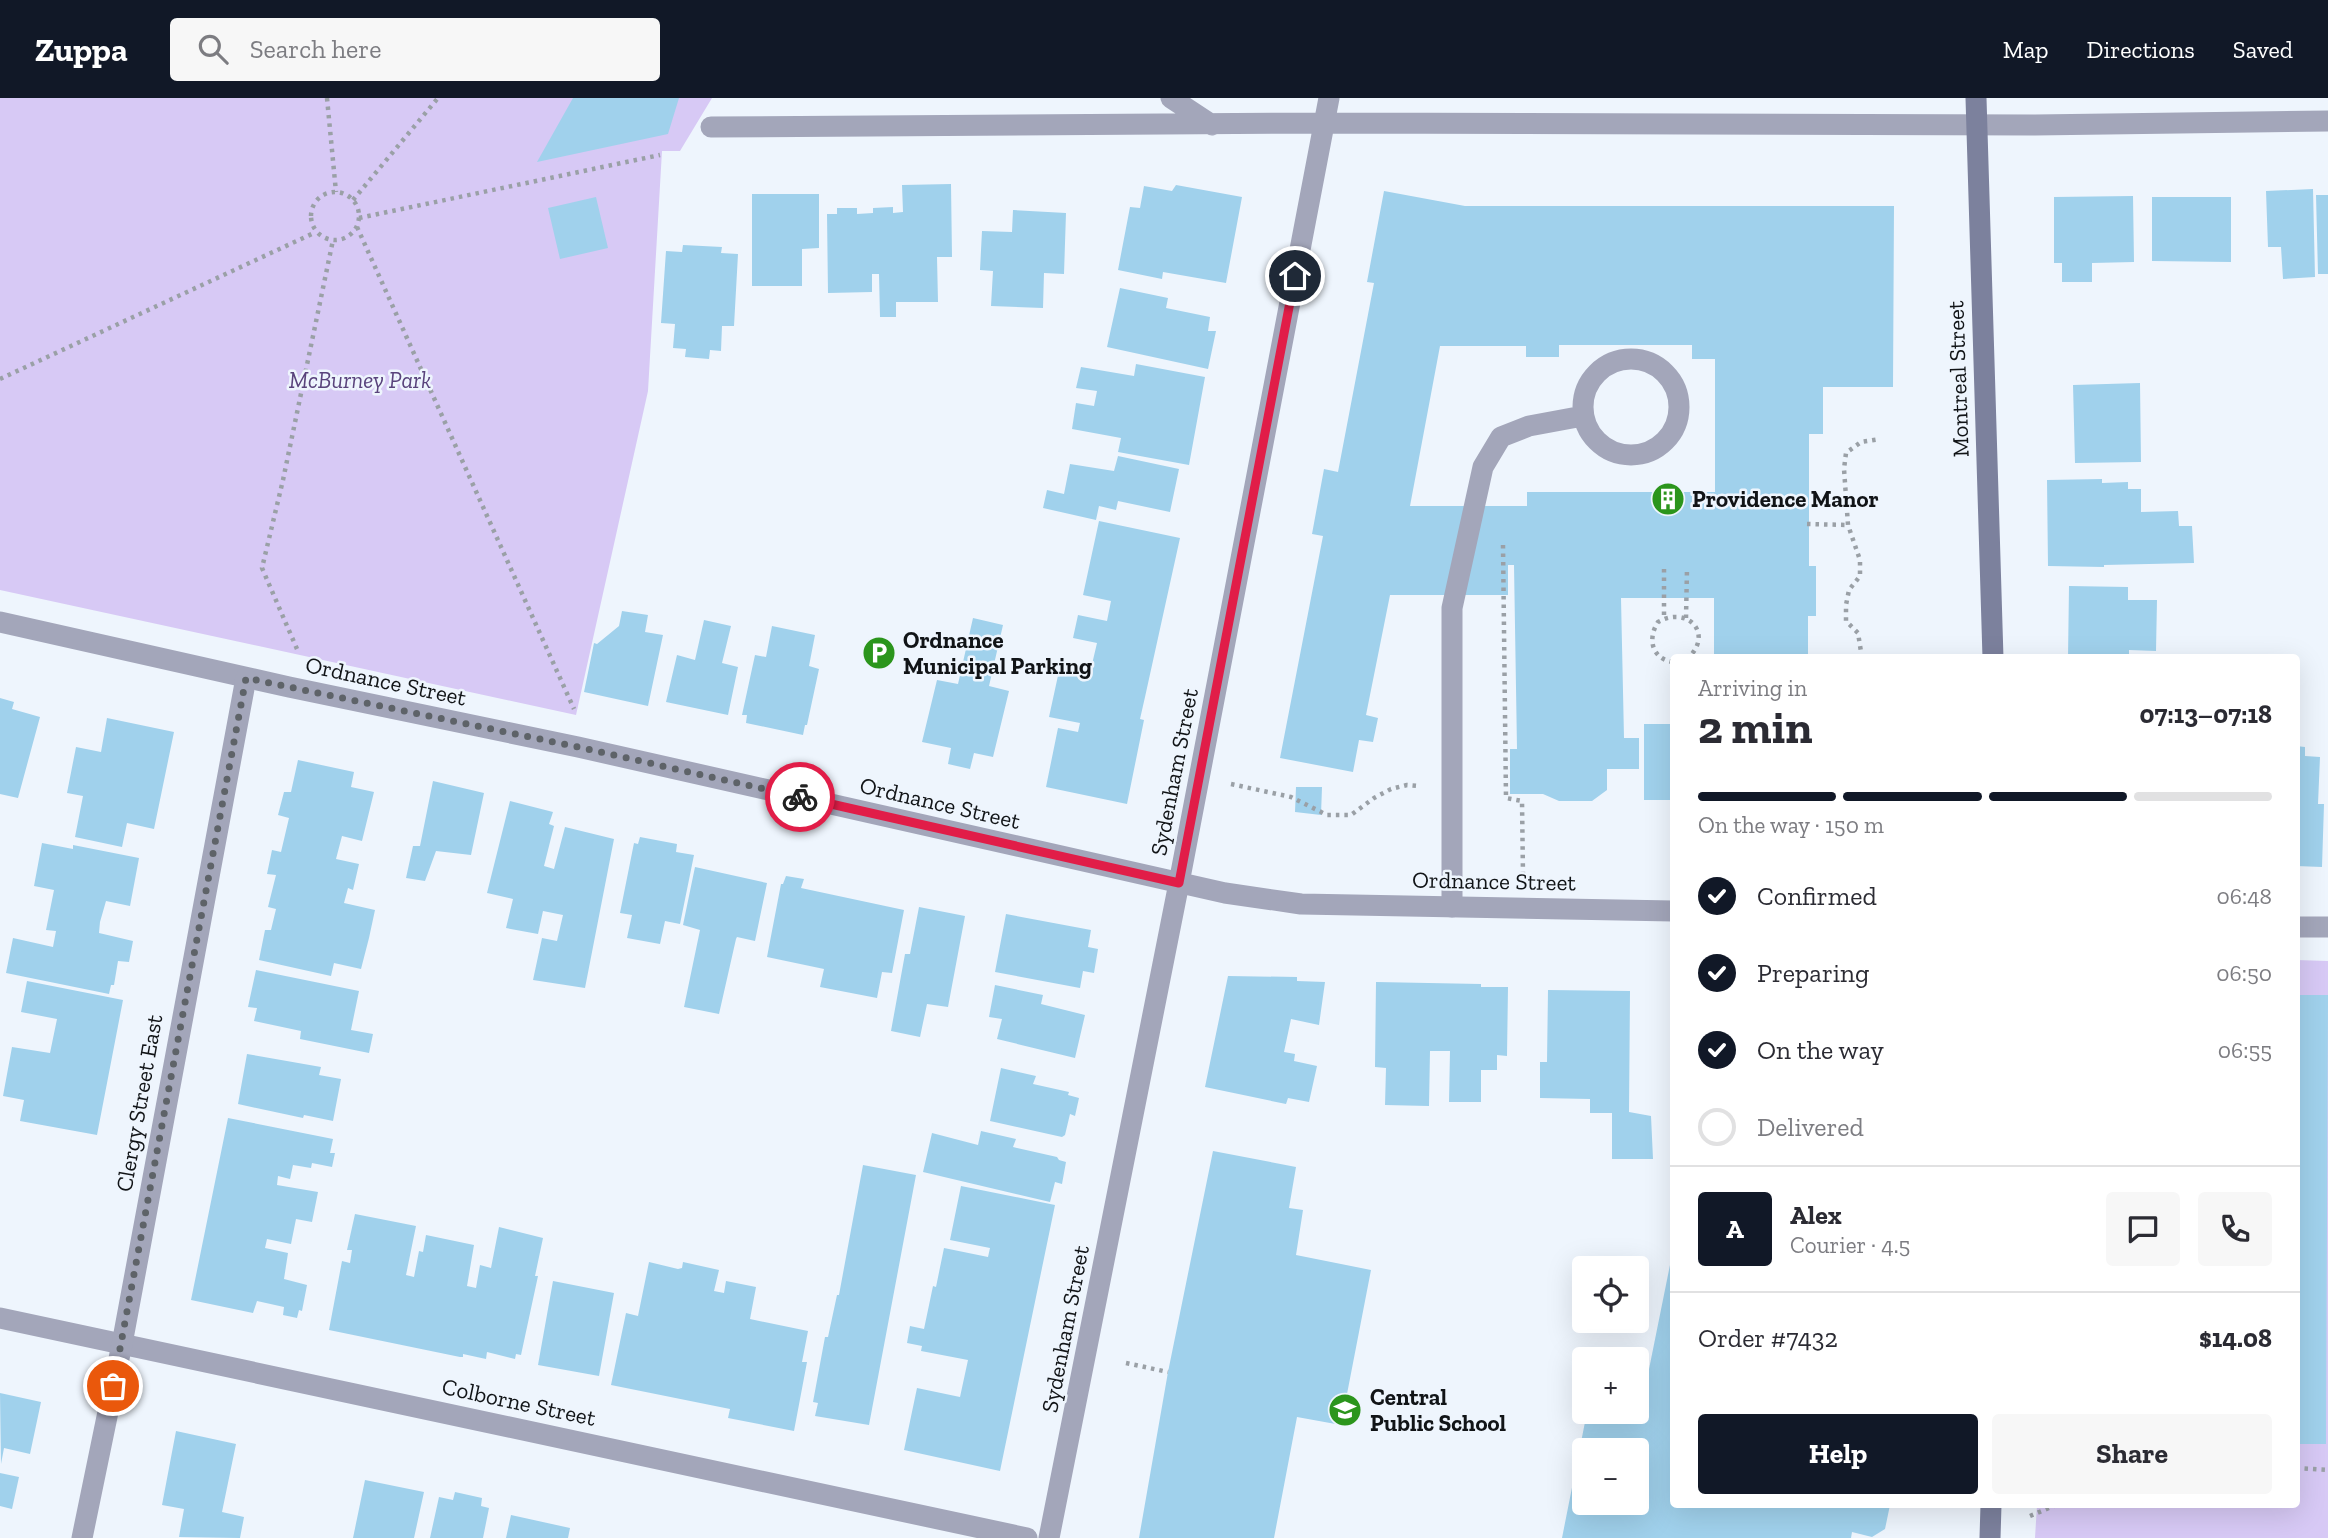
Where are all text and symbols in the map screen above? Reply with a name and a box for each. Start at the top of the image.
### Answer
search box [170,18,660,81]
text: Zuppa [35,30,128,69]
icon: search [194,30,232,68]
text: Search here [250,33,381,65]
text: Map [2003,35,2049,64]
text: Directions [2087,35,2195,64]
text: Saved [2233,35,2293,64]
pin [1265,246,1325,306]
icon: home [1276,257,1314,295]
street label: Montreal Street [1941,300,1975,458]
park label: McBurney Park [289,366,431,394]
building icon: Providence Manor [1649,480,1687,518]
place label: Providence Manor [1692,485,1879,513]
place label: Ordnance Municipal Parking [903,626,1092,680]
parking icon: Ordnance Municipal Parking [860,634,898,672]
street label: Ordnance Street [303,650,469,712]
text: Arriving in [1698,674,1807,702]
street label: Sydenham Street [1144,686,1204,858]
text: 07:13–07:18 [2139,698,2272,730]
text: 2 min [1698,700,1813,755]
courier [765,762,835,832]
street label: Ordnance Street [857,771,1023,835]
icon: bike [781,778,819,816]
text: On the way · 150 m [1698,811,1884,839]
street label: Ordnance Street [1412,866,1577,896]
icon: check [1698,877,1736,915]
text: Confirmed [1757,880,1877,912]
text: 06:48 [2217,882,2272,910]
icon: check [1698,954,1736,992]
text: Preparing [1757,957,1869,989]
text: 06:50 [2216,959,2272,987]
street label: Clergy Street East [110,1012,168,1194]
icon: check [1698,1031,1736,1069]
text: On the way [1757,1034,1884,1066]
text: 06:55 [2218,1036,2272,1064]
text: Delivered [1757,1111,1864,1143]
button: chat [2106,1192,2180,1266]
button: phone [2198,1192,2272,1266]
text: Alex [1790,1199,1842,1231]
text: A [1726,1213,1744,1245]
text: Courier · 4.5 [1790,1231,1910,1259]
street label: Sydenham Street [1035,1243,1095,1415]
map controls [1572,1256,1649,1515]
button: locate [1572,1256,1649,1333]
text: Order #7432 [1698,1322,1838,1354]
text: $14.08 [2199,1322,2272,1354]
button: + [1572,1347,1649,1424]
pin [83,1356,143,1416]
icon: bag [94,1367,132,1405]
street label: Colborne Street [440,1372,599,1432]
place label: Central Public School [1370,1383,1507,1437]
school or university icon: Central Public School [1326,1391,1364,1429]
button: Help [1698,1414,1978,1494]
button: Share [1992,1414,2272,1494]
button: − [1572,1438,1649,1515]

